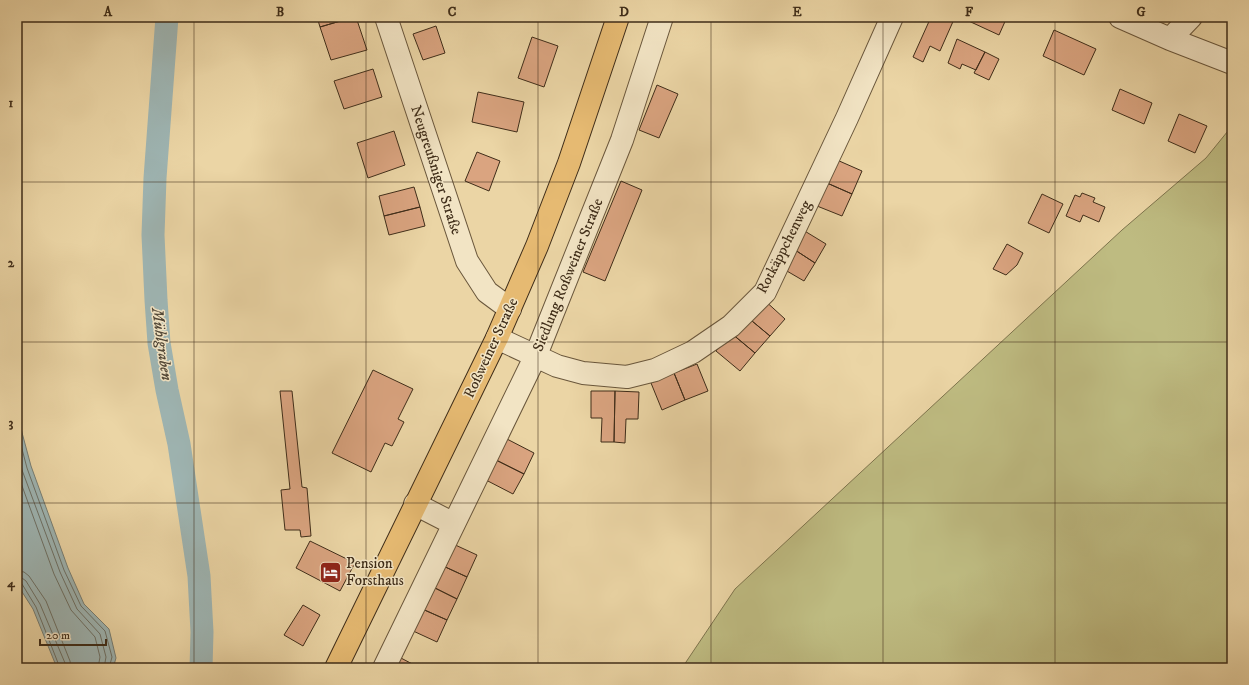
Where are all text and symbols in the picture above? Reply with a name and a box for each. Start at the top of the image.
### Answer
text: A [103,4,113,20]
text: B [276,4,284,20]
text: C [448,4,457,20]
text: D [619,4,629,20]
text: E [792,4,802,20]
text: F [965,4,974,20]
text: G [1136,4,1146,20]
text: 1 [9,95,14,111]
street label: Neugreußniger Straße [406,103,466,237]
street label: Siedlung Roßweiner Straße [529,196,607,354]
street label: Rotkäppchenweg [752,197,816,297]
text: 2 [8,255,15,271]
street label: Roßweiner Straße [460,295,522,401]
water label: Mühlgraben [147,305,177,382]
text: 3 [9,415,14,431]
place label: Pension Forsthaus [346,554,404,590]
hotel icon: Pension Forsthaus [317,559,343,585]
text: 4 [6,575,15,592]
scale bar [40,621,106,647]
text: 20 m [46,628,70,643]

